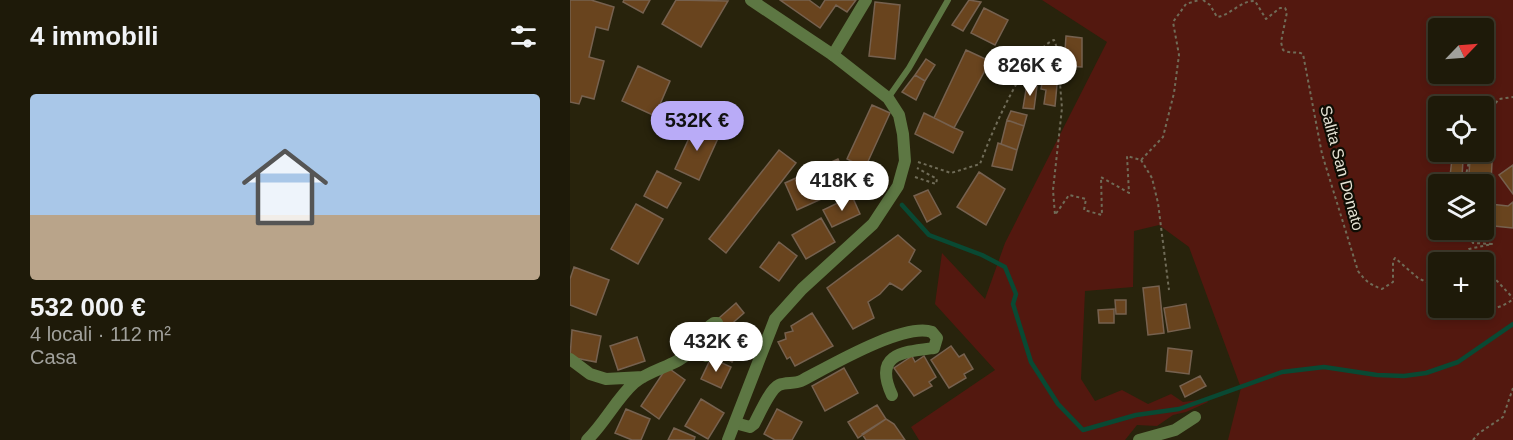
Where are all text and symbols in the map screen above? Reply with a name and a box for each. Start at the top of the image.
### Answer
north arrow [1428,18,1494,84]
map controls [1428,18,1494,318]
icon: filters [507,20,540,53]
text: 4 immobili [30,21,159,51]
pin: 826K € [981,46,1079,97]
text: 826K € [998,54,1062,76]
button: locate [1428,96,1494,162]
pin: 532K € [648,101,746,152]
street label: Salita San Donato [1317,104,1367,233]
text: 532K € [665,109,729,131]
icon: home [231,133,339,241]
pin: 418K € [793,161,891,212]
text: 418K € [810,169,874,191]
button: layers [1428,174,1494,240]
button: + [1428,252,1494,318]
text: 532 000 € [30,292,146,322]
pin: 432K € [667,322,765,373]
text: 4 locali · 112 m² [30,323,171,345]
text: 432K € [684,330,748,352]
text: Casa [30,346,77,368]

